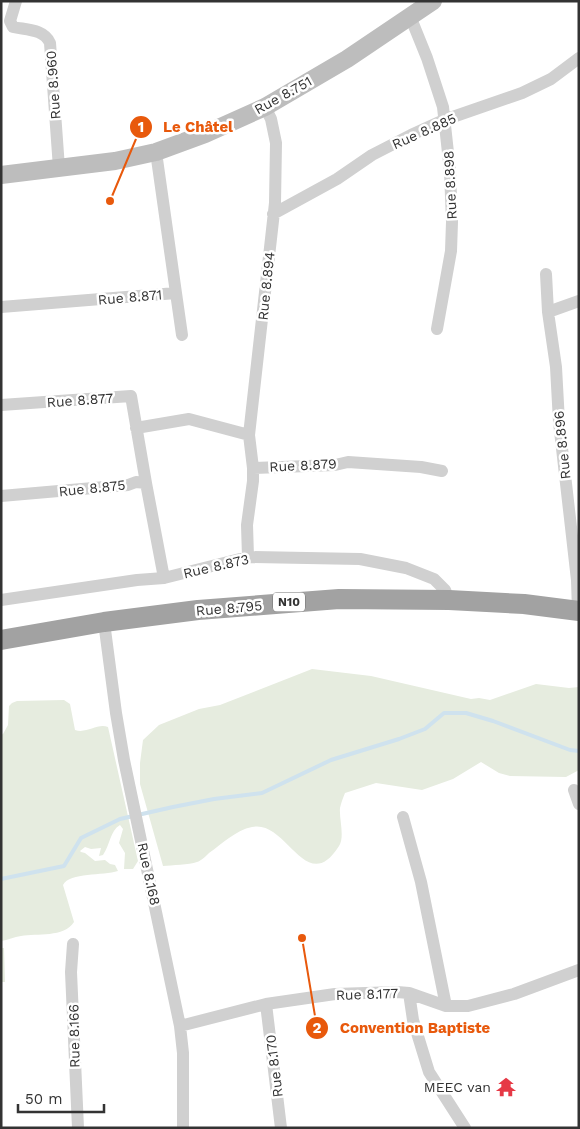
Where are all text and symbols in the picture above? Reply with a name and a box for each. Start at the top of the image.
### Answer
street label: Rue 8.960 [43,50,63,120]
street label: Rue 8.751 [251,73,315,117]
street label: Rue 8.885 [390,110,458,152]
callout: Le Châtel [128,112,243,142]
text: 1 [138,118,144,136]
text: Le Châtel [163,118,233,136]
street label: Rue 8.898 [440,150,460,220]
street label: Rue 8.894 [254,251,278,321]
street label: Rue 8.871 [97,286,163,308]
street label: Rue 8.877 [46,390,114,410]
street label: Rue 8.896 [550,410,574,480]
street label: Rue 8.879 [269,455,337,475]
street label: Rue 8.875 [58,477,126,499]
street label: Rue 8.873 [182,551,250,581]
road number: N10 [273,592,305,612]
street label: Rue 8.795 [195,597,263,619]
street label: Rue 8.168 [135,841,163,907]
street label: Rue 8.177 [335,985,399,1003]
street label: Rue 8.166 [65,1004,83,1068]
callout: Convention Baptiste [305,1013,500,1043]
text: 2 [313,1019,322,1037]
text: Convention Baptiste [340,1019,491,1037]
street label: Rue 8.170 [262,1034,286,1098]
temple icon: MEEC van [495,1076,517,1098]
place label: MEEC van [424,1079,491,1095]
scale bar [18,1082,104,1114]
text: 50 m [25,1090,62,1108]

